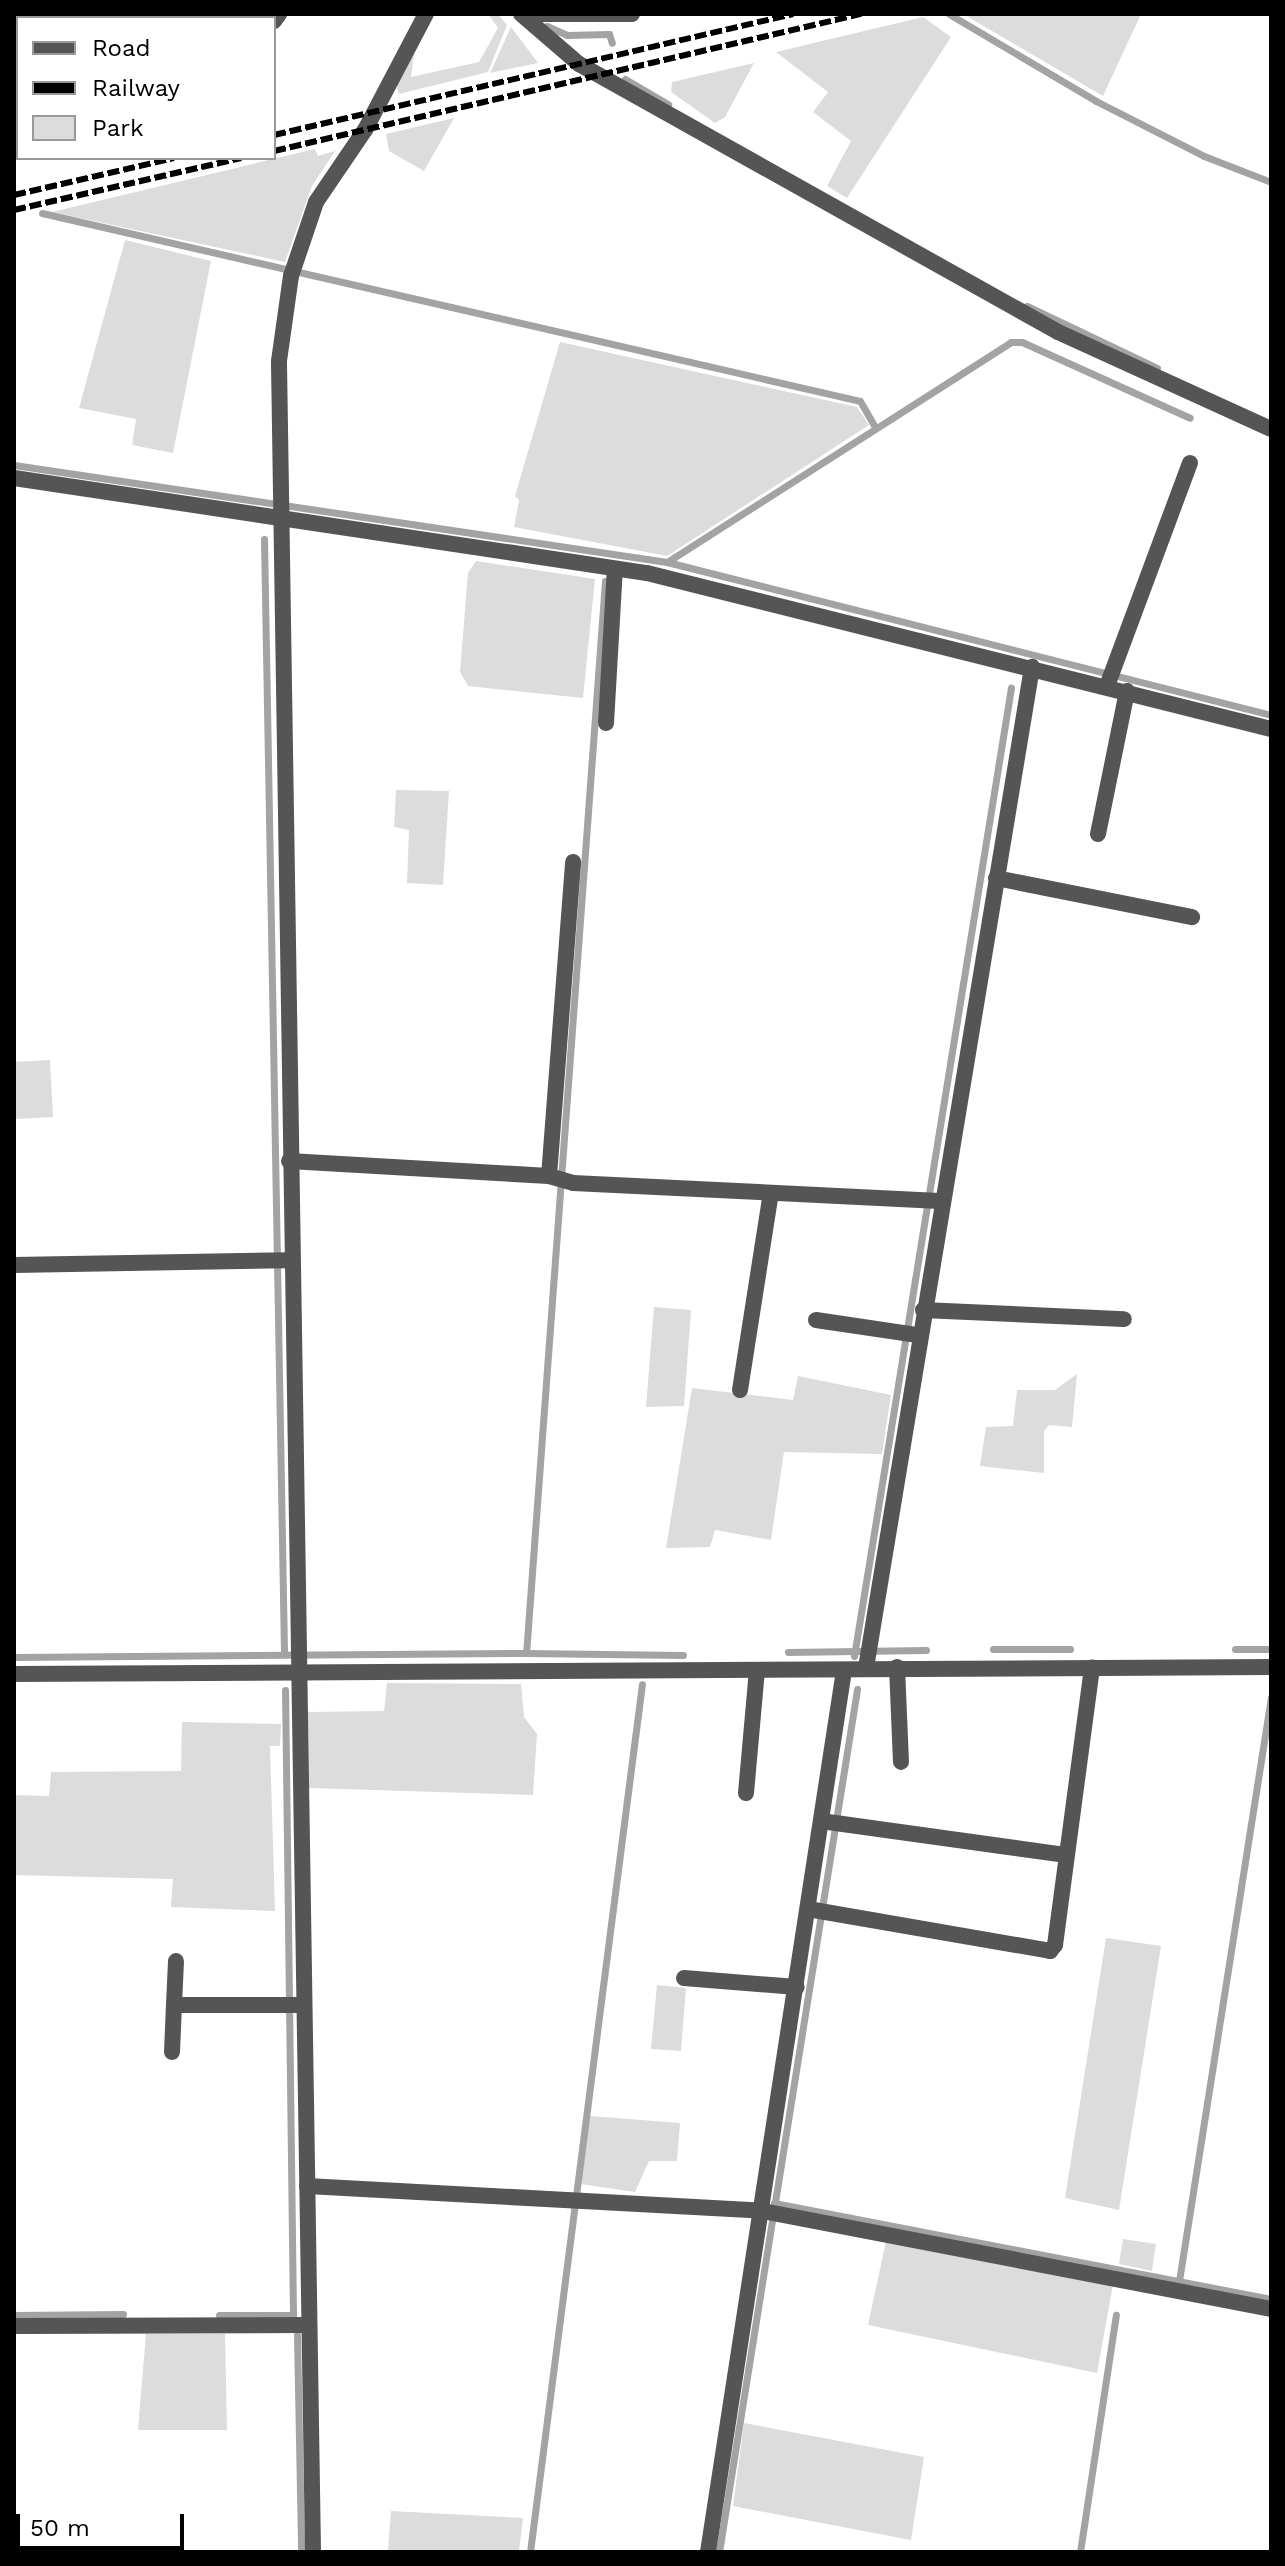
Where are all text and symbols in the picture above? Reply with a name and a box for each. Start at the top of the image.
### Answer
legend [16,16,276,160]
text: Road [92,34,151,62]
text: Railway [92,74,180,102]
text: Park [92,114,144,142]
scale bar [20,2498,188,2548]
text: 50 m [30,2514,90,2542]

